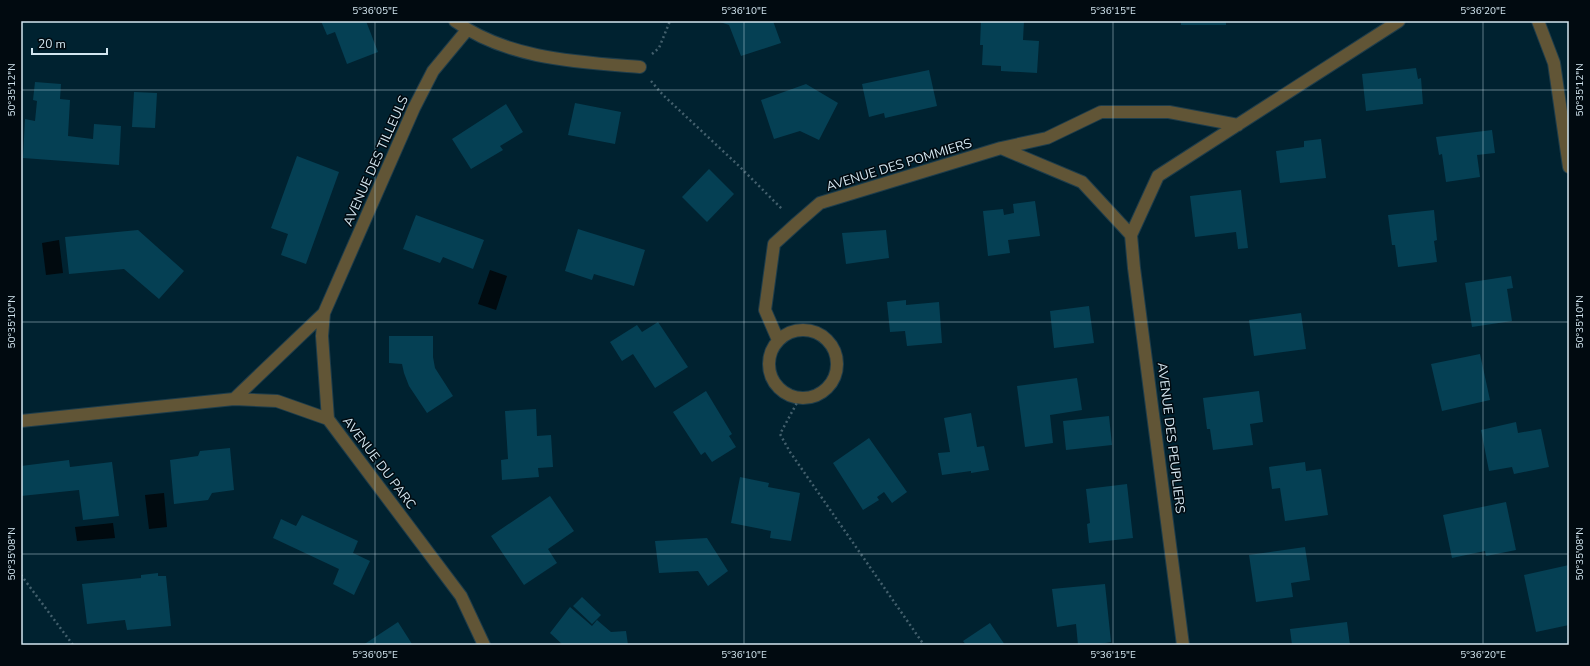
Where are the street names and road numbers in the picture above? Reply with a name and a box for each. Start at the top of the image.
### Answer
street label: AVENUE DES TILLEULS [339,93,413,229]
street label: AVENUE DES POMMIERS [824,134,974,196]
street label: AVENUE DES PEUPLIERS [1153,362,1189,514]
street label: AVENUE DU PARC [338,413,420,513]

